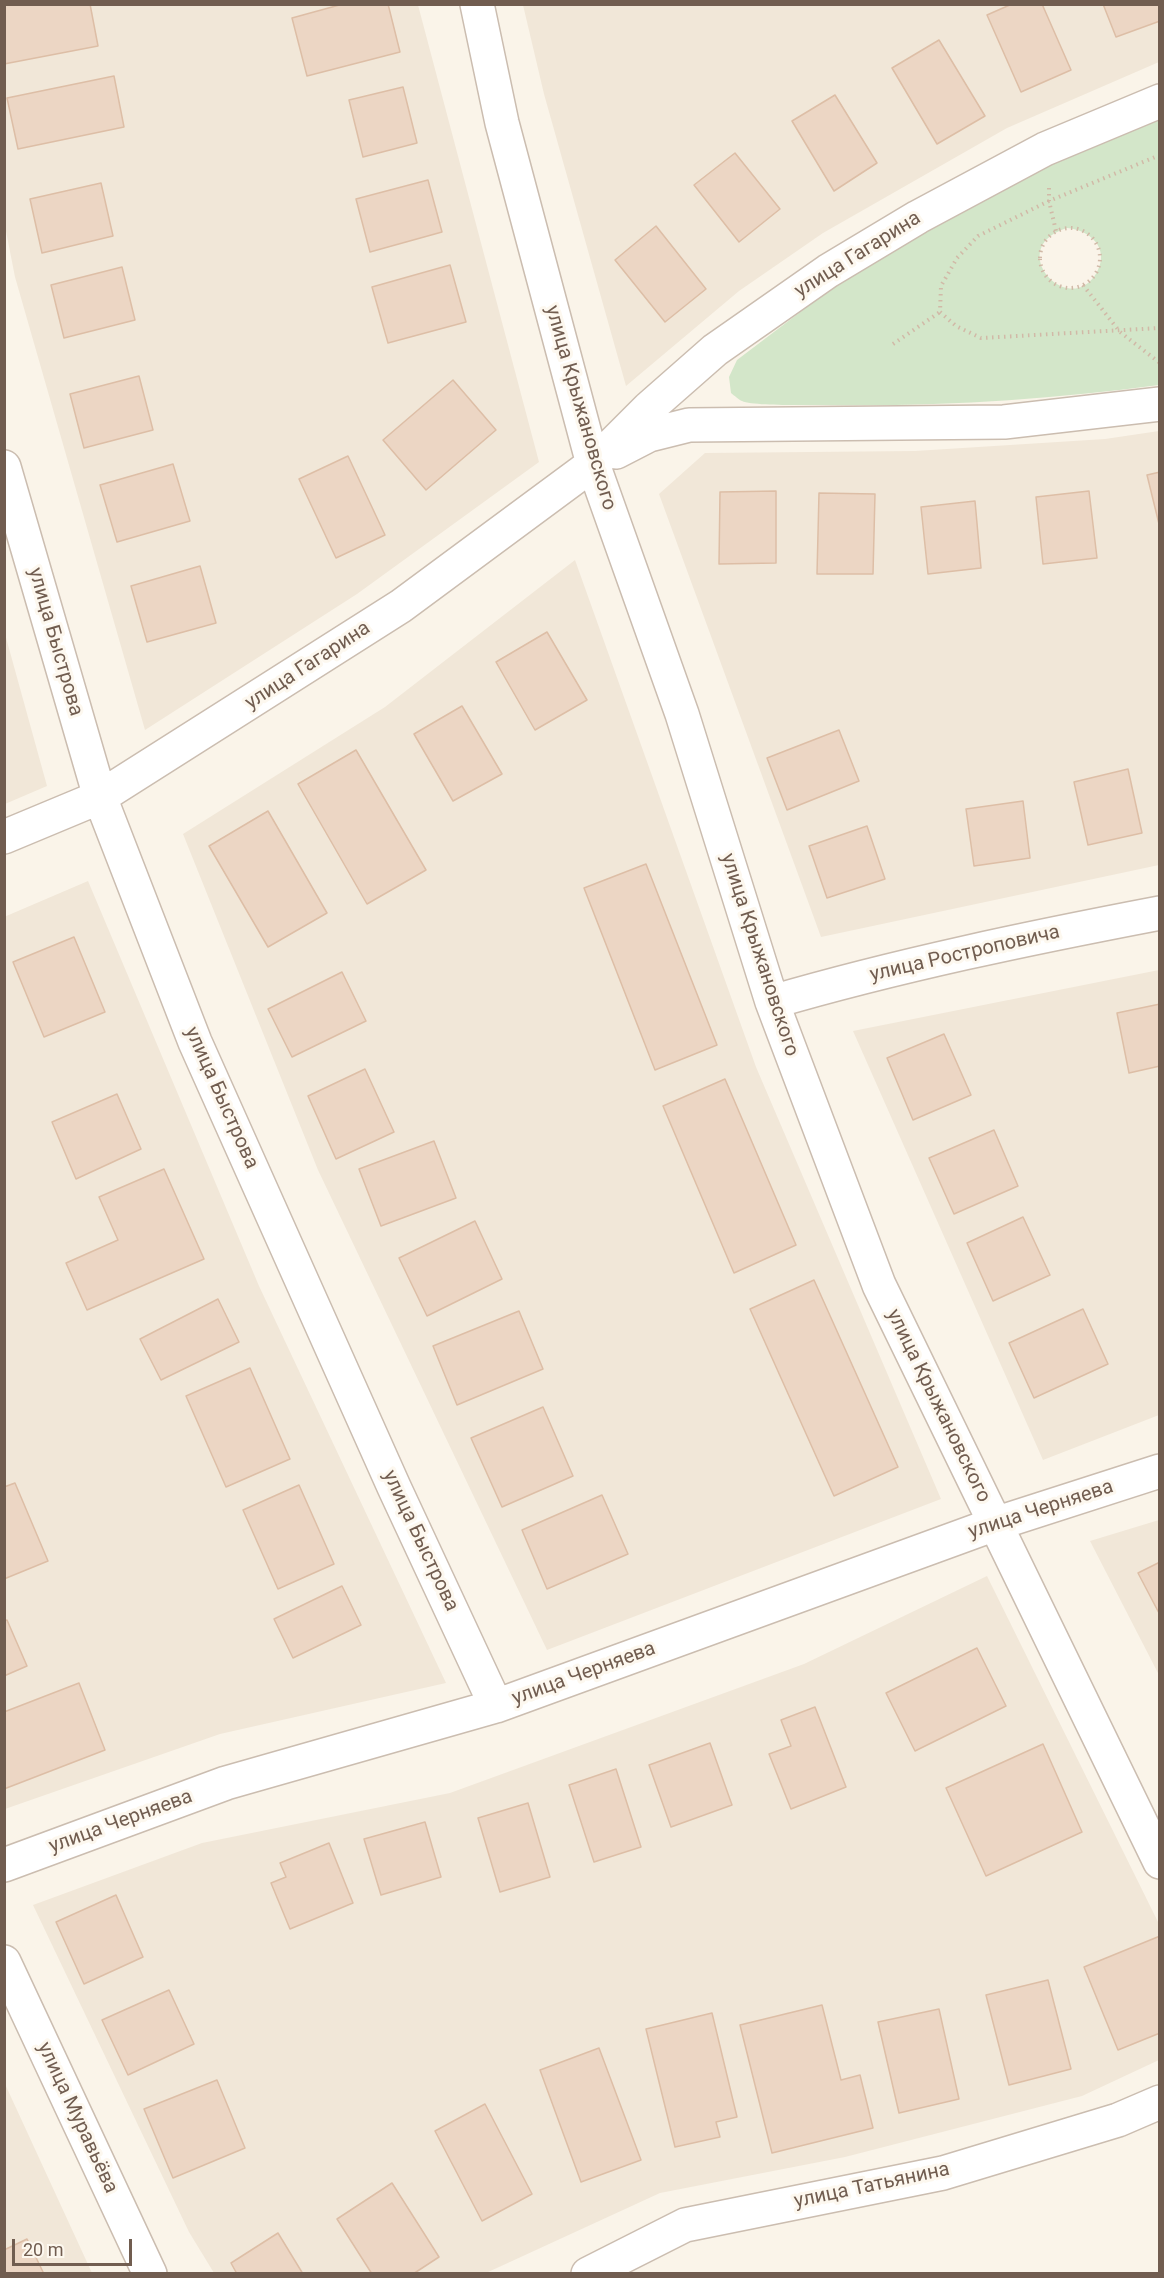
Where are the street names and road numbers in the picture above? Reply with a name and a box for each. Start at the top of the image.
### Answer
street label: улица Гагарина [790,207,926,303]
street label: улица Крыжановского [539,303,621,513]
street label: улица Быстрова [22,565,88,719]
street label: улица Гагарина [241,617,375,715]
street label: улица Крыжановского [715,851,803,1059]
street label: улица Ростроповича [868,920,1062,988]
street label: улица Быстрова [179,1023,263,1173]
street label: улица Крыжановского [881,1306,995,1506]
street label: улица Быстрова [377,1467,463,1615]
street label: улица Черняева [966,1475,1116,1545]
street label: улица Черняева [509,1637,659,1711]
street label: улица Черняева [46,1785,196,1859]
street label: улица Муравьёва [31,2039,123,2197]
street label: улица Татьянина [792,2158,952,2214]

